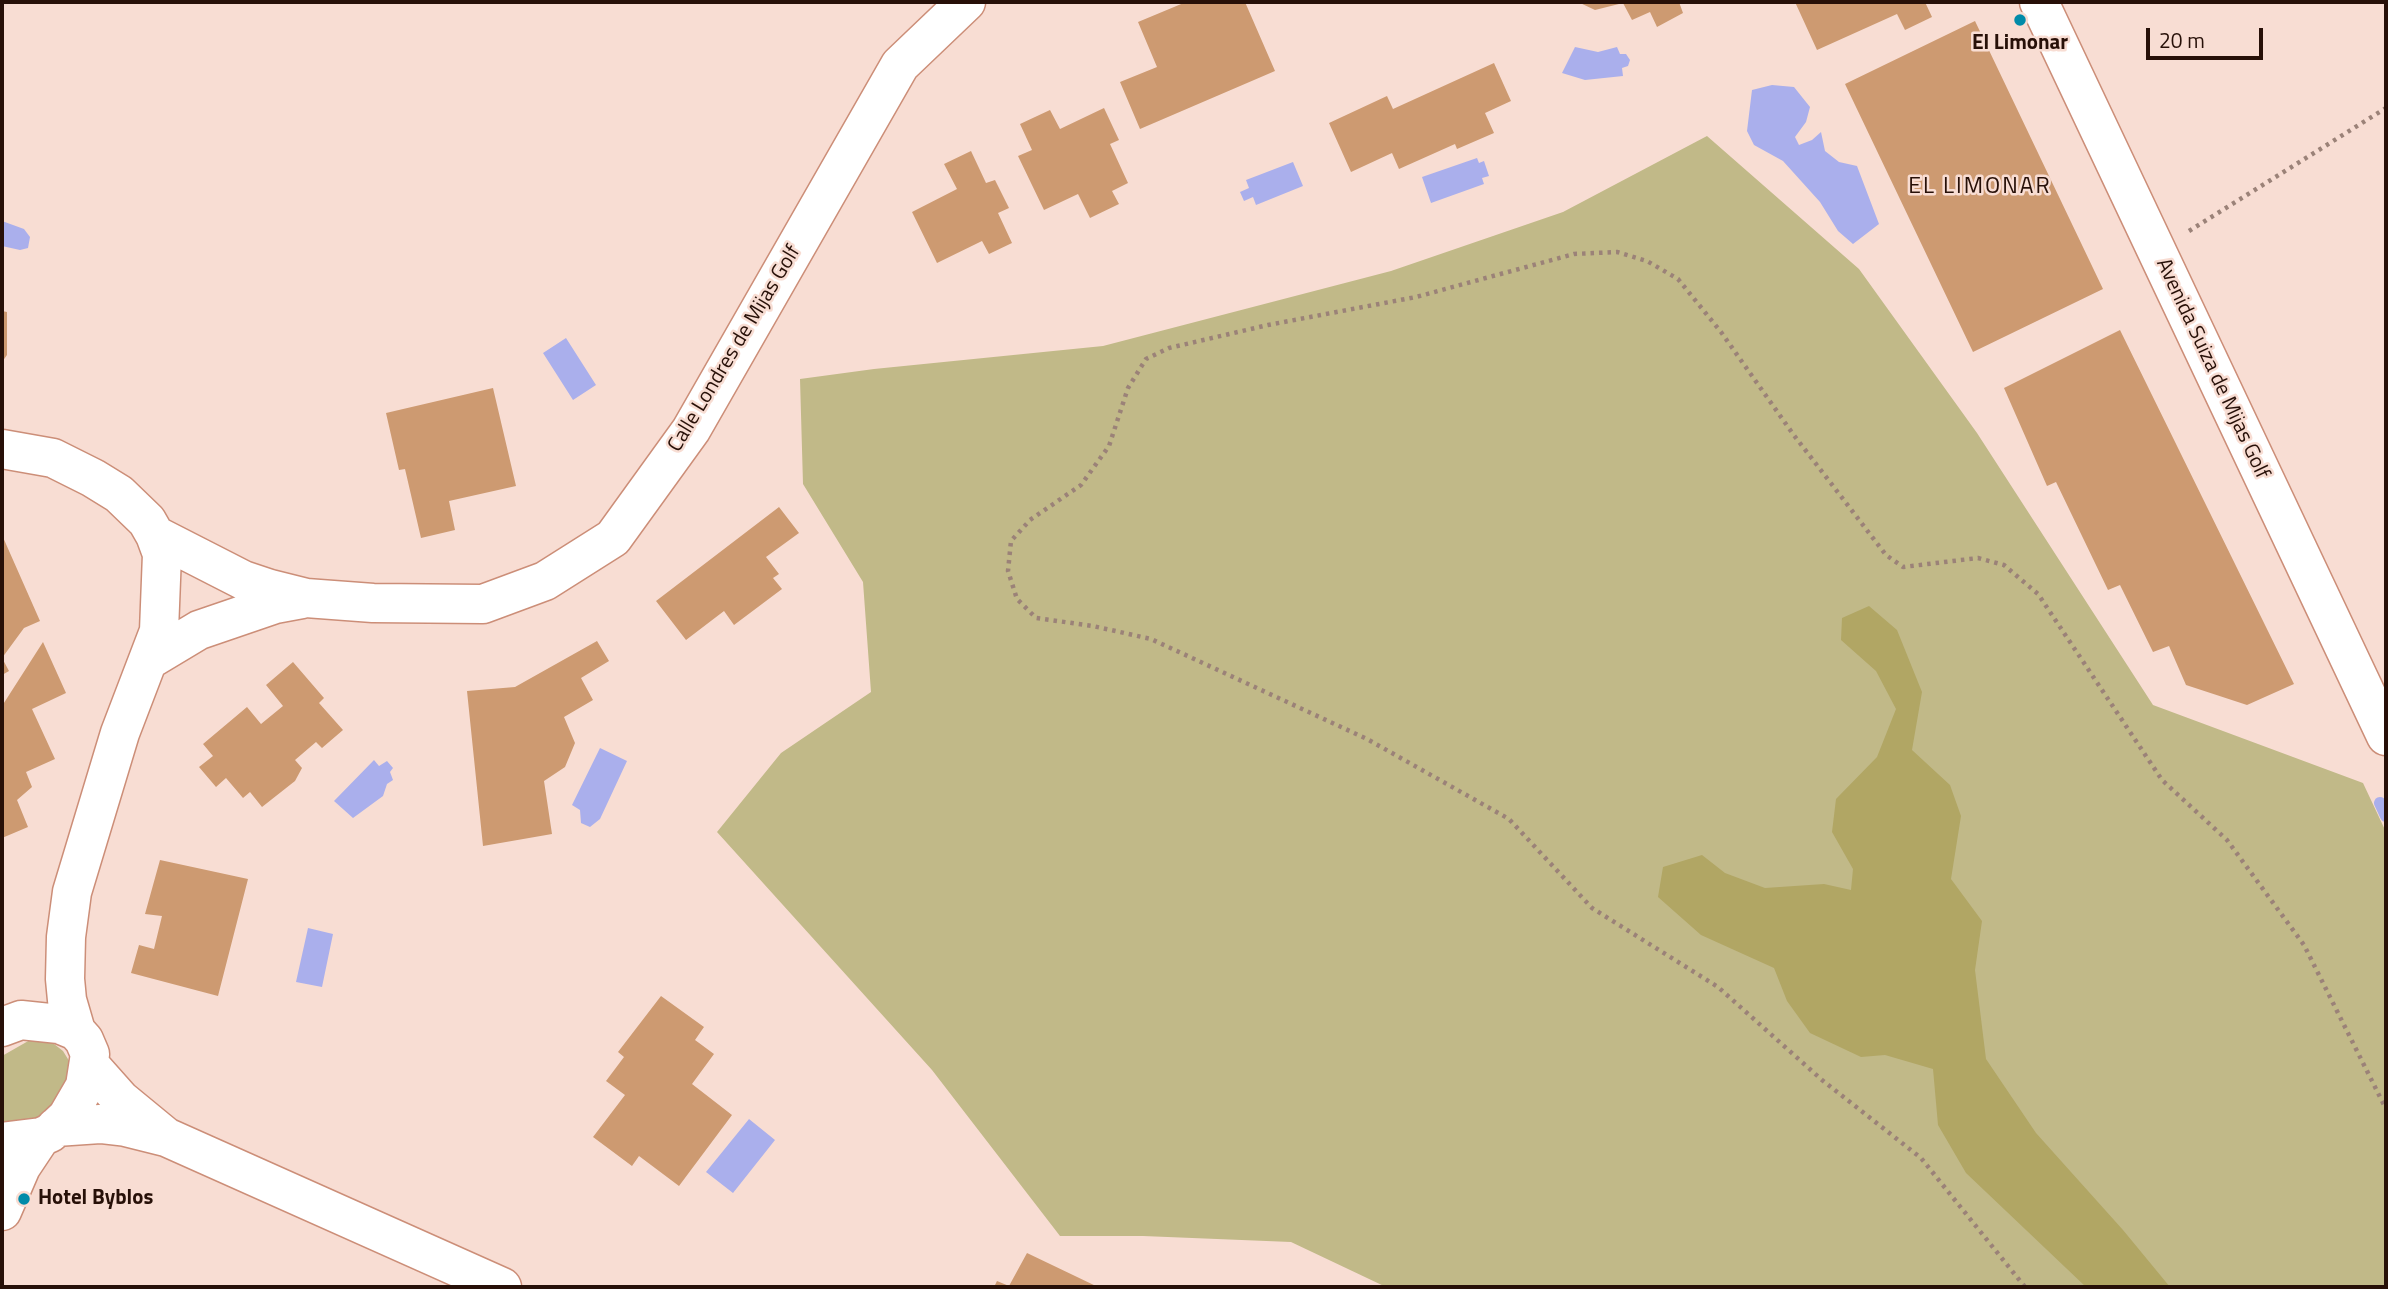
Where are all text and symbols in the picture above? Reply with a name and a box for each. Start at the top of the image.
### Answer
marker: El Limonar [2012,12,2028,28]
scale bar [2150,14,2267,58]
text: 20 m [2159,24,2205,56]
place label: El Limonar [1972,31,2068,57]
district label: EL LIMONAR [1910,173,2050,201]
street label: Calle Londres de Mijas Golf [663,241,807,457]
street label: Avenida Suiza de Mijas Golf [2150,255,2274,483]
place label: Hotel Byblos [38,1186,153,1212]
marker: Hotel Byblos [16,1191,32,1207]

